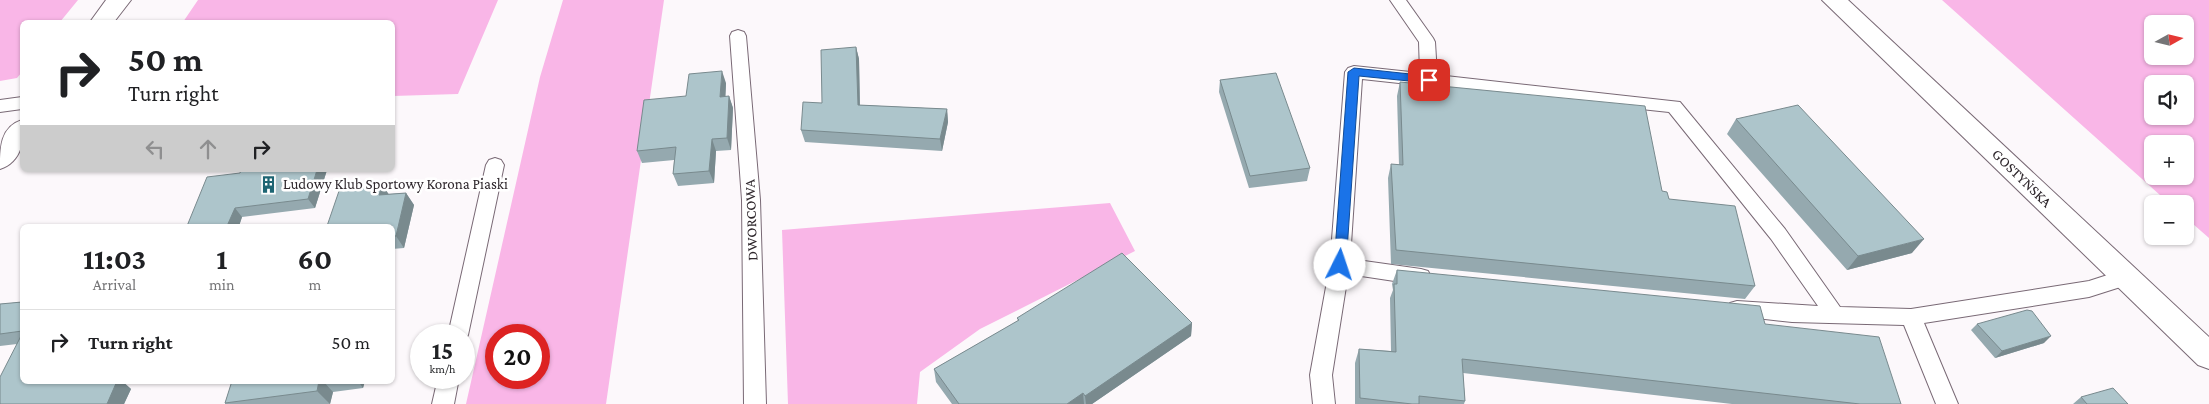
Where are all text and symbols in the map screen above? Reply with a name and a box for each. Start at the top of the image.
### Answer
north arrow [2144,15,2194,65]
map controls [2144,15,2194,245]
icon: right [45,40,110,105]
text: 50 m [128,40,203,79]
pin [1408,59,1450,101]
icon: arrive [1415,66,1443,94]
button: sound [2144,75,2194,125]
text: Turn right [128,81,219,106]
icon: left [141,135,169,163]
icon: ahead [194,135,222,163]
icon: right [247,135,275,163]
button: + [2144,135,2194,185]
street label: GOSTYŃSKA [1989,146,2055,211]
building icon: Ludowy Klub Sportowy Korona Piaski [259,174,279,194]
place label: Ludowy Klub Sportowy Korona Piaski [283,176,508,193]
street label: DWORCOWA [742,178,760,261]
button: − [2144,195,2194,245]
position arrow [1313,238,1365,290]
text: 11:03 [83,242,146,275]
text: 1 [216,242,227,275]
text: 60 [298,242,332,275]
text: Arrival [93,276,136,293]
text: min [209,276,235,293]
text: m [308,276,321,293]
speed limit sign: 20 [485,324,550,389]
icon: right [45,328,73,356]
text: Turn right [88,332,173,353]
text: 50 m [331,332,370,353]
text: 15 [432,337,453,364]
text: km/h [430,362,455,376]

